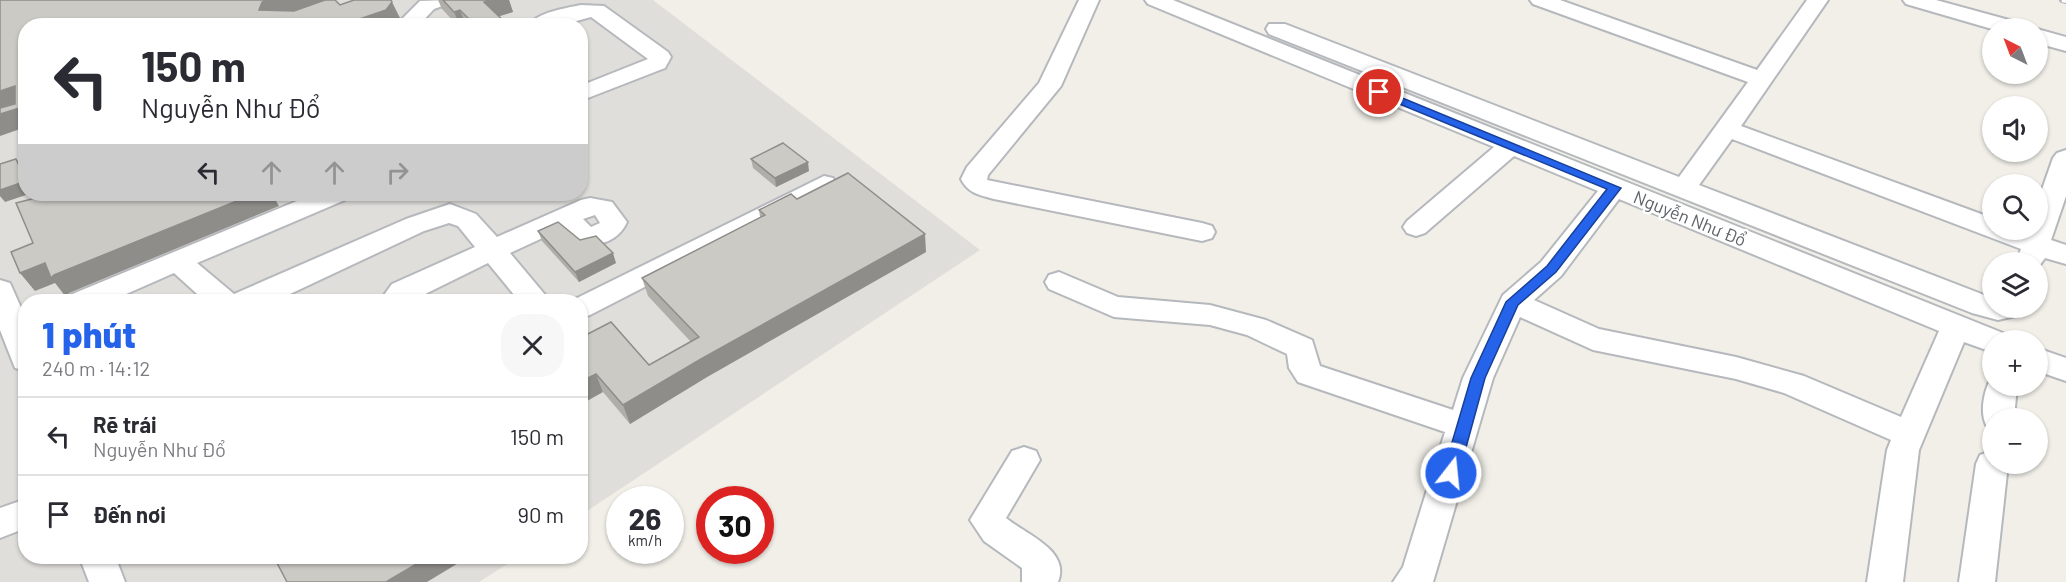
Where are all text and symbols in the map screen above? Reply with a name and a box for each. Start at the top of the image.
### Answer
north arrow [1982,18,2048,84]
map controls [1982,18,2048,474]
text: 150 m [141,40,246,90]
icon: left [42,42,120,120]
pin [1353,66,1404,117]
icon: arrive [1362,75,1395,108]
text: Nguyễn Như Đổ [141,91,320,123]
button: sound [1982,96,2048,162]
icon: left [192,156,225,189]
icon: ahead [255,156,288,189]
icon: ahead [318,156,351,189]
icon: right [381,156,414,189]
button: search [1982,174,2048,240]
street label: Nguyễn Như Đổ [1631,185,1749,251]
button: layers [1982,252,2048,318]
text: 1 phút [42,312,136,355]
button: close [501,314,564,377]
button: + [1982,330,2048,396]
text: 240 m · 14:12 [42,356,150,380]
button: − [1982,408,2048,474]
text: Rẽ trái [93,411,157,437]
icon: left [42,420,75,453]
text: 150 m [510,423,564,449]
text: Nguyễn Như Đổ [93,437,226,461]
position arrow [1419,441,1483,505]
speed limit sign: 30 [696,486,774,564]
icon: arrive [42,498,75,531]
text: 26 [629,500,661,536]
text: Đến nơi [93,501,166,527]
text: 90 m [518,501,564,527]
text: km/h [628,531,662,549]

